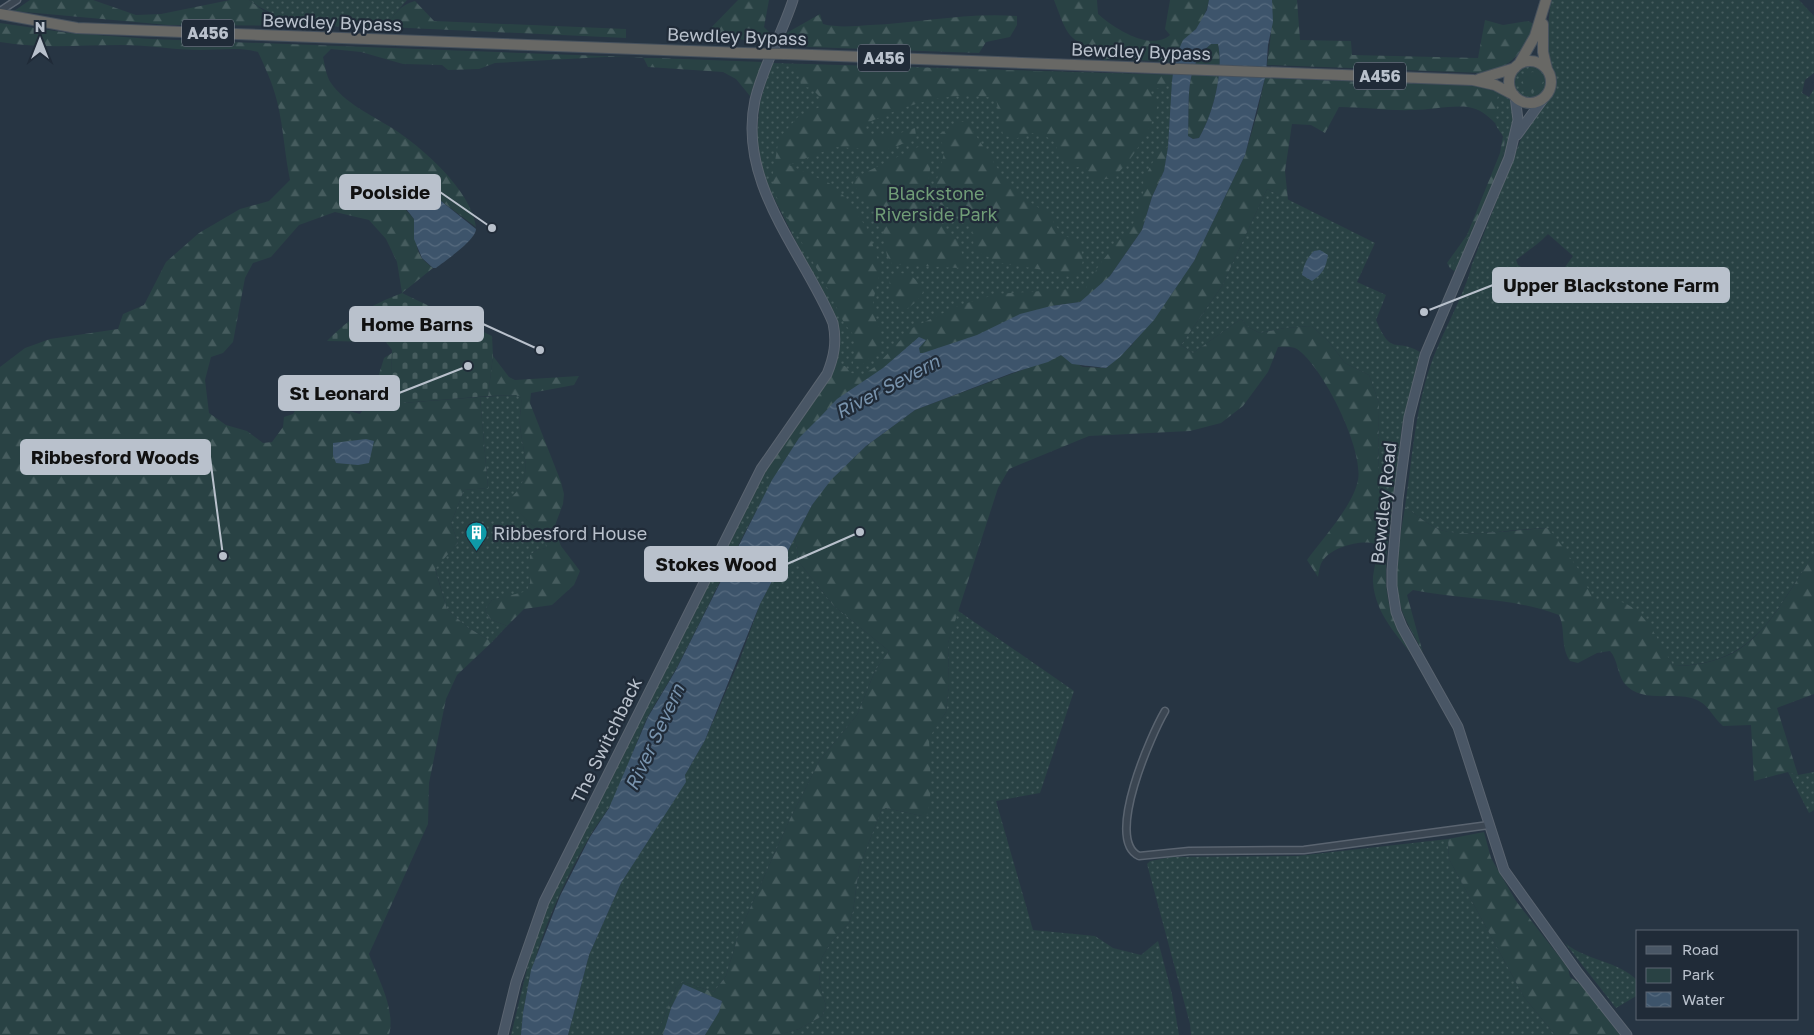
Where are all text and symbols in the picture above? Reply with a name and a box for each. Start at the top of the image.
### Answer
street label: Bewdley Bypass [262,9,402,35]
north arrow [15,15,65,65]
text: N [35,18,45,35]
road number: A456 [182,19,234,46]
street label: Bewdley Bypass [667,23,807,49]
street label: Bewdley Bypass [1071,38,1211,64]
road number: A456 [858,44,910,72]
road number: A456 [1354,62,1406,90]
callout: Poolside [340,175,440,209]
text: Poolside [350,180,430,203]
park label: Blackstone Riverside Park [874,182,998,225]
callout: Upper Blackstone Farm [1493,268,1729,302]
text: Upper Blackstone Farm [1503,273,1719,296]
callout: Home Barns [350,307,483,341]
text: Home Barns [361,312,474,335]
water label: River Severn [831,348,944,423]
callout: St Leonard [279,376,399,410]
text: St Leonard [289,381,389,404]
callout: Ribbesford Woods [21,440,210,474]
street label: Bewdley Road [1366,441,1400,565]
text: Ribbesford Woods [31,445,200,468]
building icon: Ribbesford House [465,521,489,552]
place label: Ribbesford House [493,522,647,544]
callout: Stokes Wood [645,547,787,581]
text: Stokes Wood [655,552,777,575]
street label: The Switchback [566,674,646,806]
water label: River Severn [619,679,689,794]
legend [1636,930,1799,1020]
text: Road [1682,940,1719,958]
text: Park [1682,965,1715,983]
text: Water [1682,990,1725,1008]

